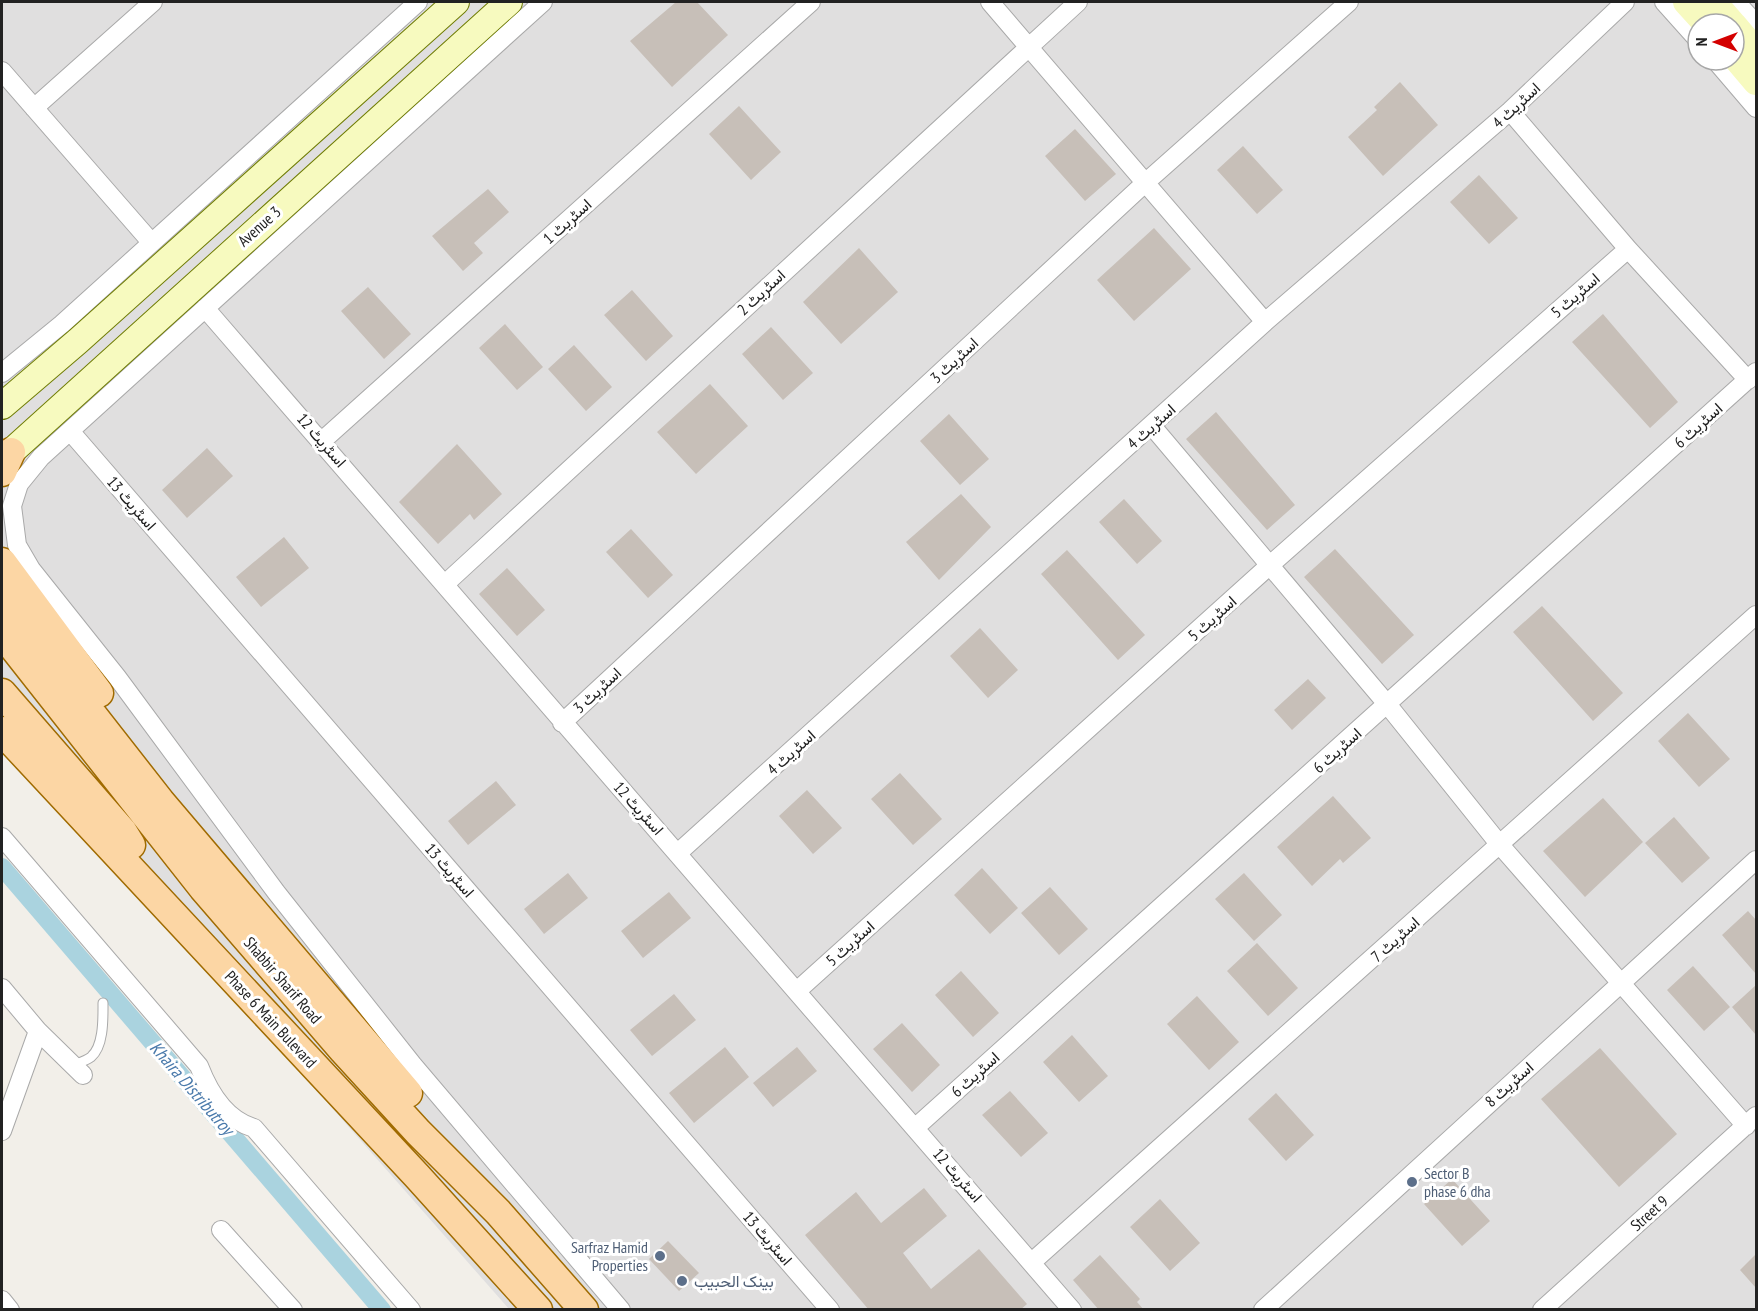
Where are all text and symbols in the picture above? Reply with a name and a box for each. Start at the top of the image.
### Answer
north arrow [1686,12,1746,72]
text: N [1691,38,1711,46]
street label: اسٹریٹ 4 [1488,78,1545,133]
street label: اسٹریٹ 1 [539,194,596,249]
street label: Avenue 3 [233,201,285,251]
street label: اسٹریٹ 2 [733,265,790,320]
street label: اسٹریٹ 5 [1546,268,1604,322]
street label: اسٹریٹ 3 [926,333,983,388]
street label: اسٹریٹ 6 [1670,398,1727,453]
street label: اسٹریٹ 4 [1123,399,1180,454]
street label: اسٹریٹ 12 [292,409,351,472]
street label: اسٹریٹ 13 [102,472,161,535]
street label: اسٹریٹ 5 [1184,591,1241,646]
street label: اسٹریٹ 3 [569,663,626,718]
street label: اسٹریٹ 6 [1309,723,1366,778]
street label: اسٹریٹ 4 [763,725,820,780]
street label: اسٹریٹ 12 [609,777,668,840]
street label: اسٹریٹ 13 [420,839,479,902]
street label: اسٹریٹ 7 [1367,912,1424,967]
street label: اسٹریٹ 5 [822,916,879,971]
street label: Shabbir Sharif Road [240,933,326,1028]
street label: Phase 6 Main Bulevard [221,966,321,1072]
water label: Khaira Distributroy [145,1036,241,1141]
street label: اسٹریٹ 6 [947,1047,1004,1102]
street label: اسٹریٹ 8 [1481,1057,1538,1112]
street label: اسٹریٹ 12 [928,1144,987,1207]
place label: Sector B phase 6 dha [1424,1163,1491,1201]
marker: Sector B phase 6 dha [1405,1175,1419,1189]
street label: Street 9 [1626,1191,1672,1235]
street label: اسٹریٹ 13 [738,1207,797,1270]
place label: Sarfraz Hamid Properties [571,1237,648,1275]
marker: Sarfraz Hamid Properties [653,1249,667,1263]
place label: بينک الحبيب [694,1271,774,1291]
marker: بينک الحبيب [675,1274,689,1288]

